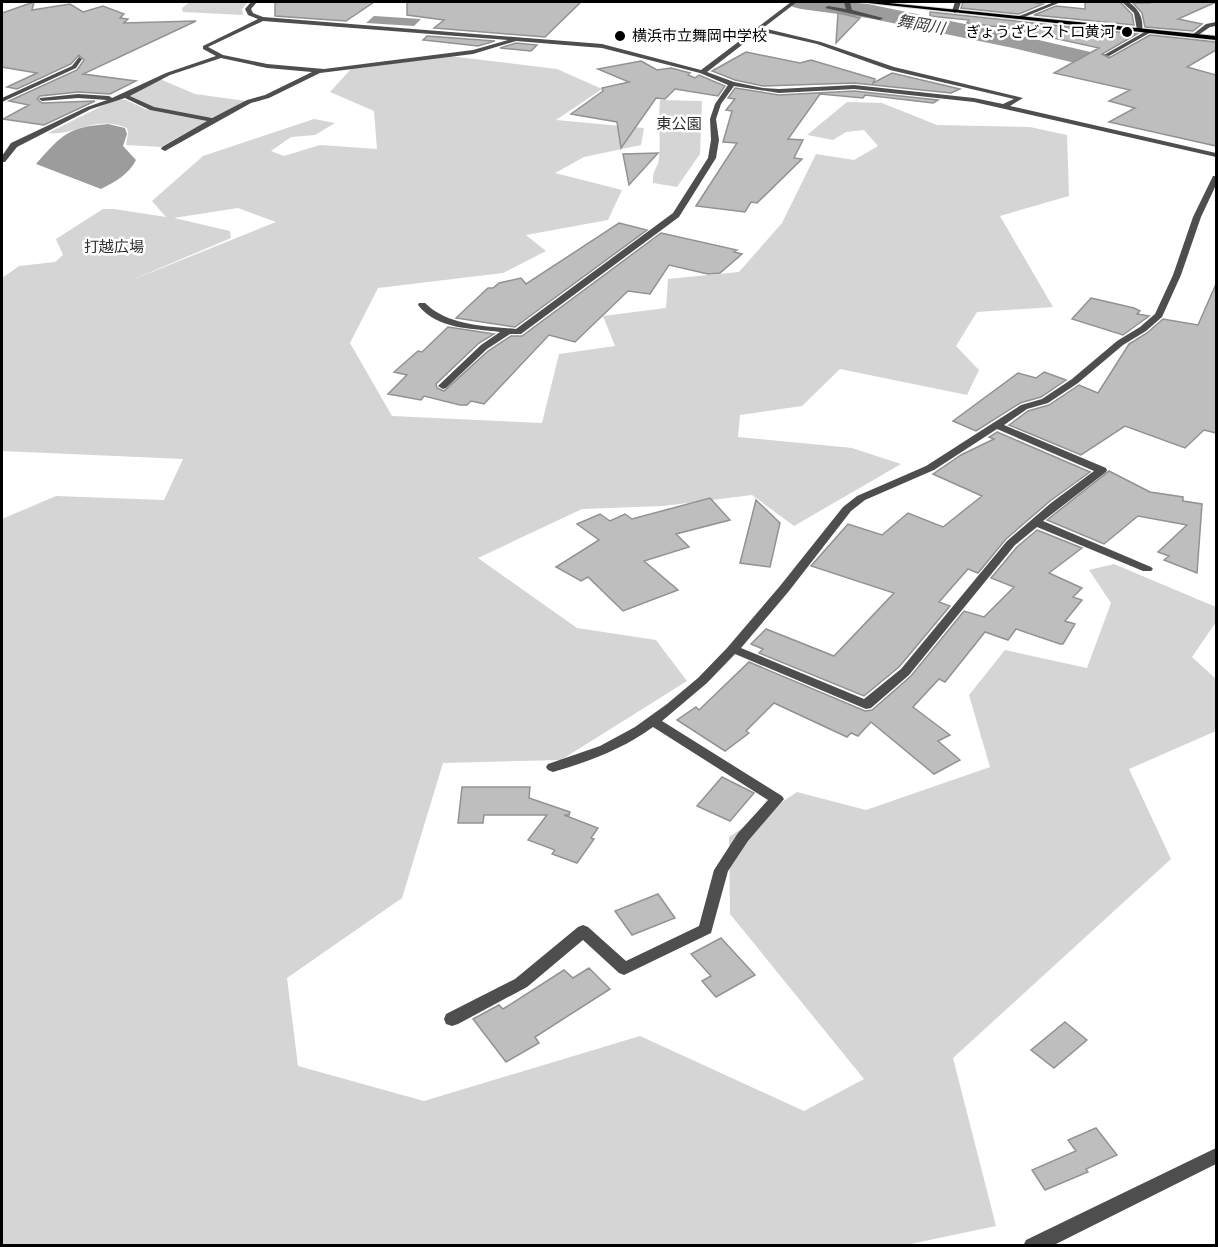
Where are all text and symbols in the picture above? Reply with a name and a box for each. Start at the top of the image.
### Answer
water label: 舞岡川 [896,10,948,37]
place label: ぎょうざビストロ黄河 [966,22,1115,40]
marker: ぎょうざビストロ黄河 [1120,25,1134,39]
place label: 横浜市立舞岡中学校 [632,26,767,44]
marker: 横浜市立舞岡中学校 [613,29,627,43]
park label: 東公園 [656,114,702,132]
park label: 打越広場 [84,237,144,255]

